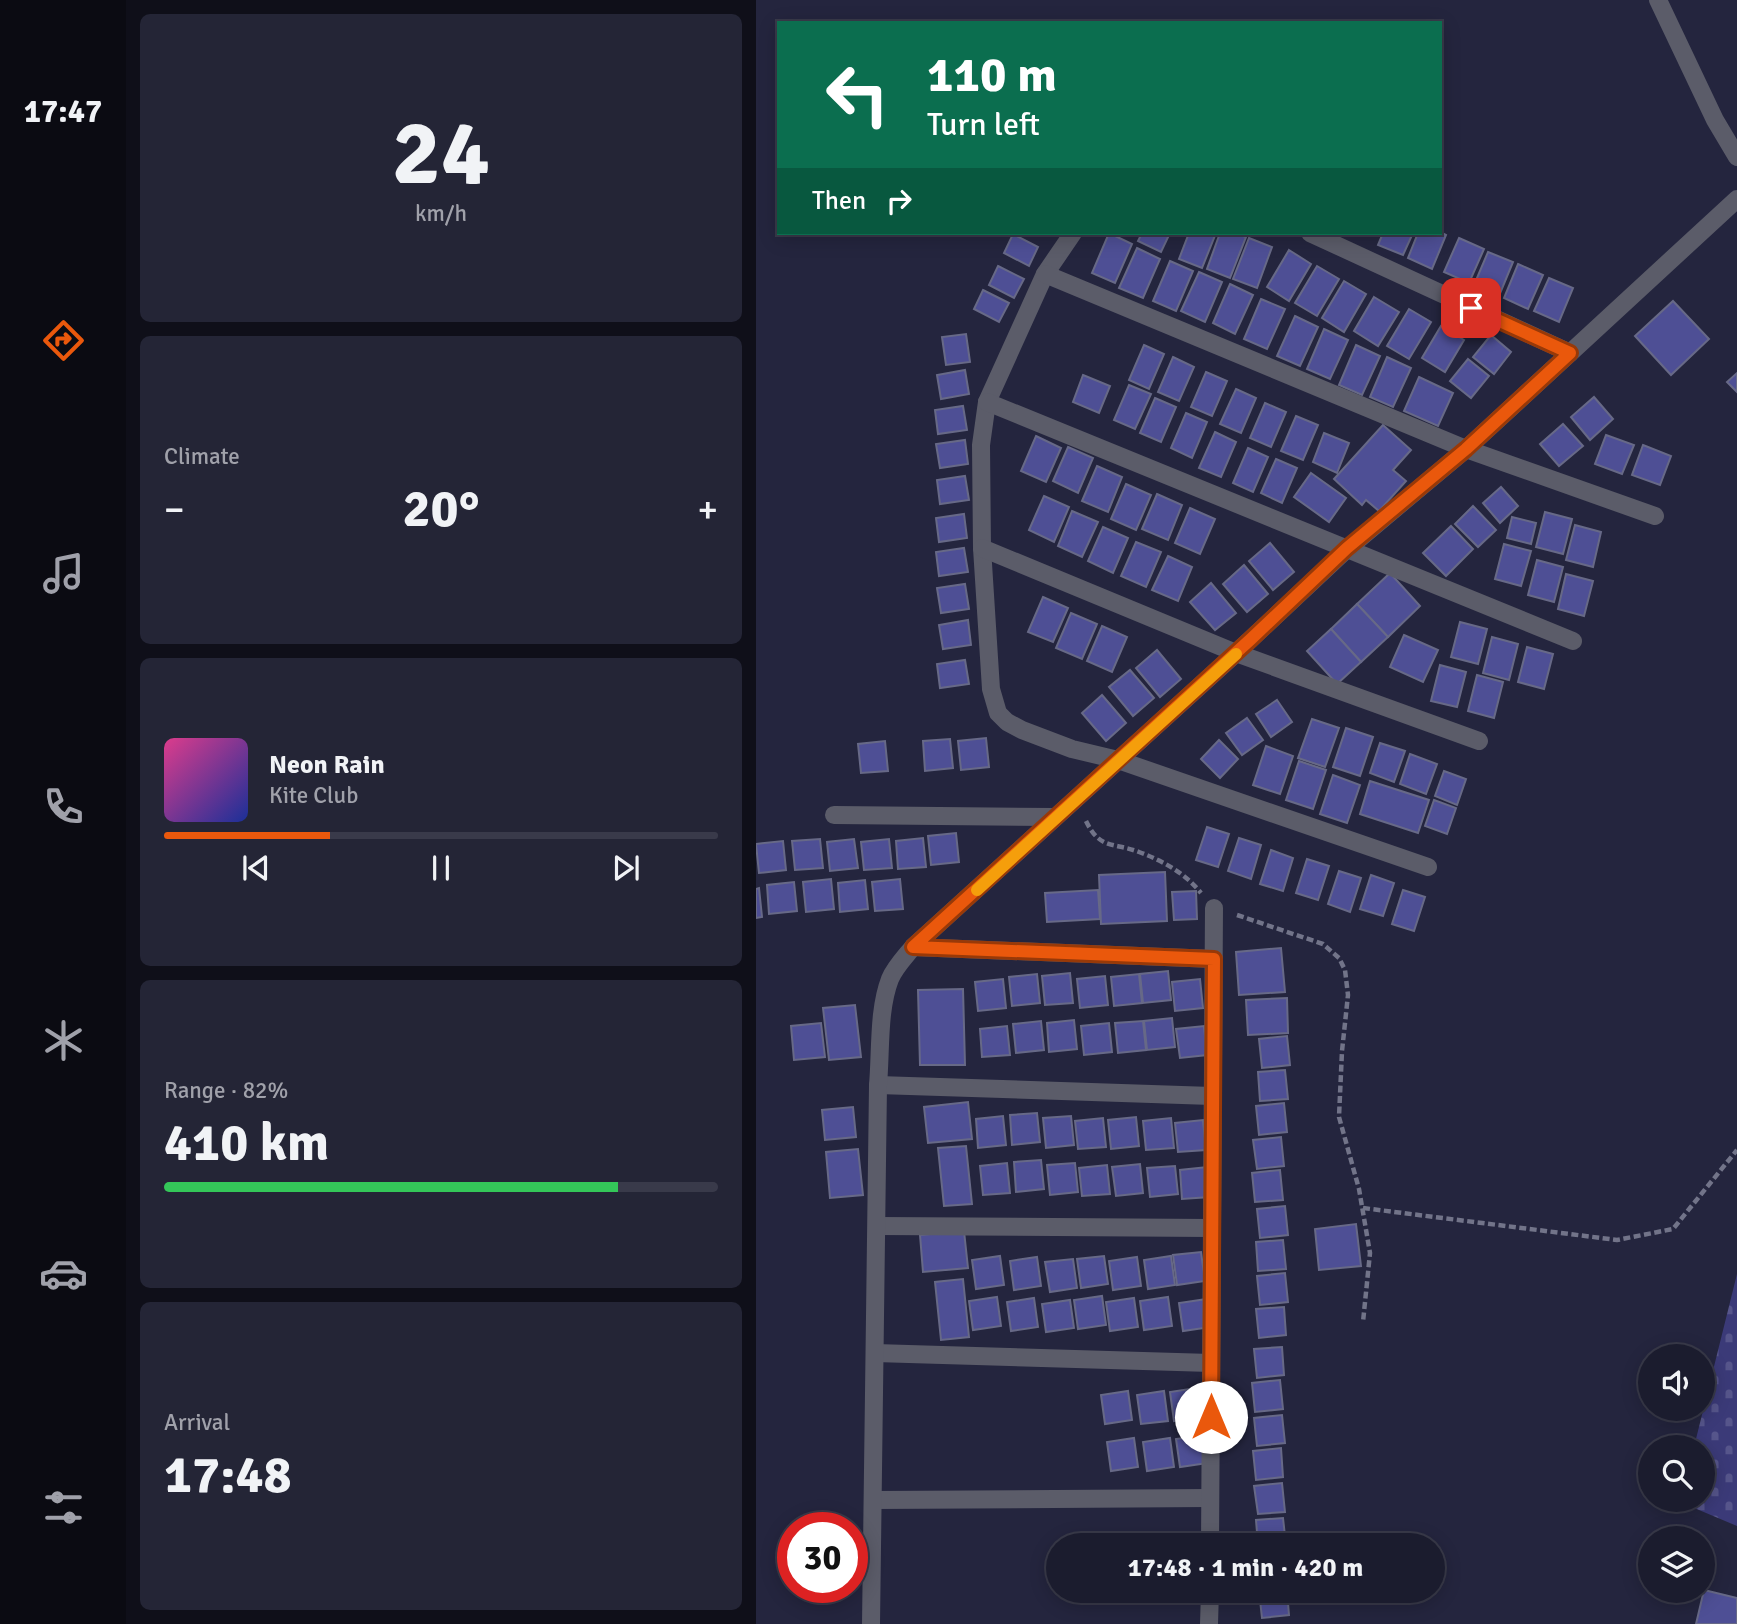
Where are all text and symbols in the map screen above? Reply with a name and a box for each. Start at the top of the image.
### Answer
text: 110 m [927,45,1057,105]
icon: left [812,49,903,140]
text: 17:47 [24,92,102,131]
text: 24 [392,97,490,210]
text: Turn left [927,105,1040,144]
icon: right [880,182,918,220]
text: Then [812,185,866,217]
text: km/h [415,199,467,228]
pin [1441,278,1501,338]
icon: arrive [1452,289,1490,327]
icon: directions [39,316,88,365]
text: Climate [164,442,240,471]
text: 20° [403,477,479,541]
text: − [164,486,185,533]
text: + [697,486,718,533]
icon: music [39,549,88,598]
text: Neon Rain [269,749,385,781]
text: Kite Club [269,781,358,810]
icon: phone [39,782,88,831]
icon: previous [237,849,275,887]
icon: pause [422,849,460,887]
icon: next [607,849,645,887]
icon: climate [39,1016,88,1065]
text: Range · 82% [164,1076,288,1105]
text: 410 km [164,1111,329,1175]
icon: car [39,1249,88,1298]
map controls [1638,1344,1715,1603]
button: sound [1638,1344,1715,1421]
position arrow [1174,1380,1248,1454]
text: Arrival [164,1408,230,1437]
button: search [1638,1435,1715,1512]
text: 17:48 [164,1443,292,1507]
icon: filters [39,1483,88,1532]
speed limit sign: 30 [777,1512,868,1603]
button: layers [1638,1526,1715,1603]
text: 17:48 · 1 min · 420 m [1128,1552,1363,1584]

